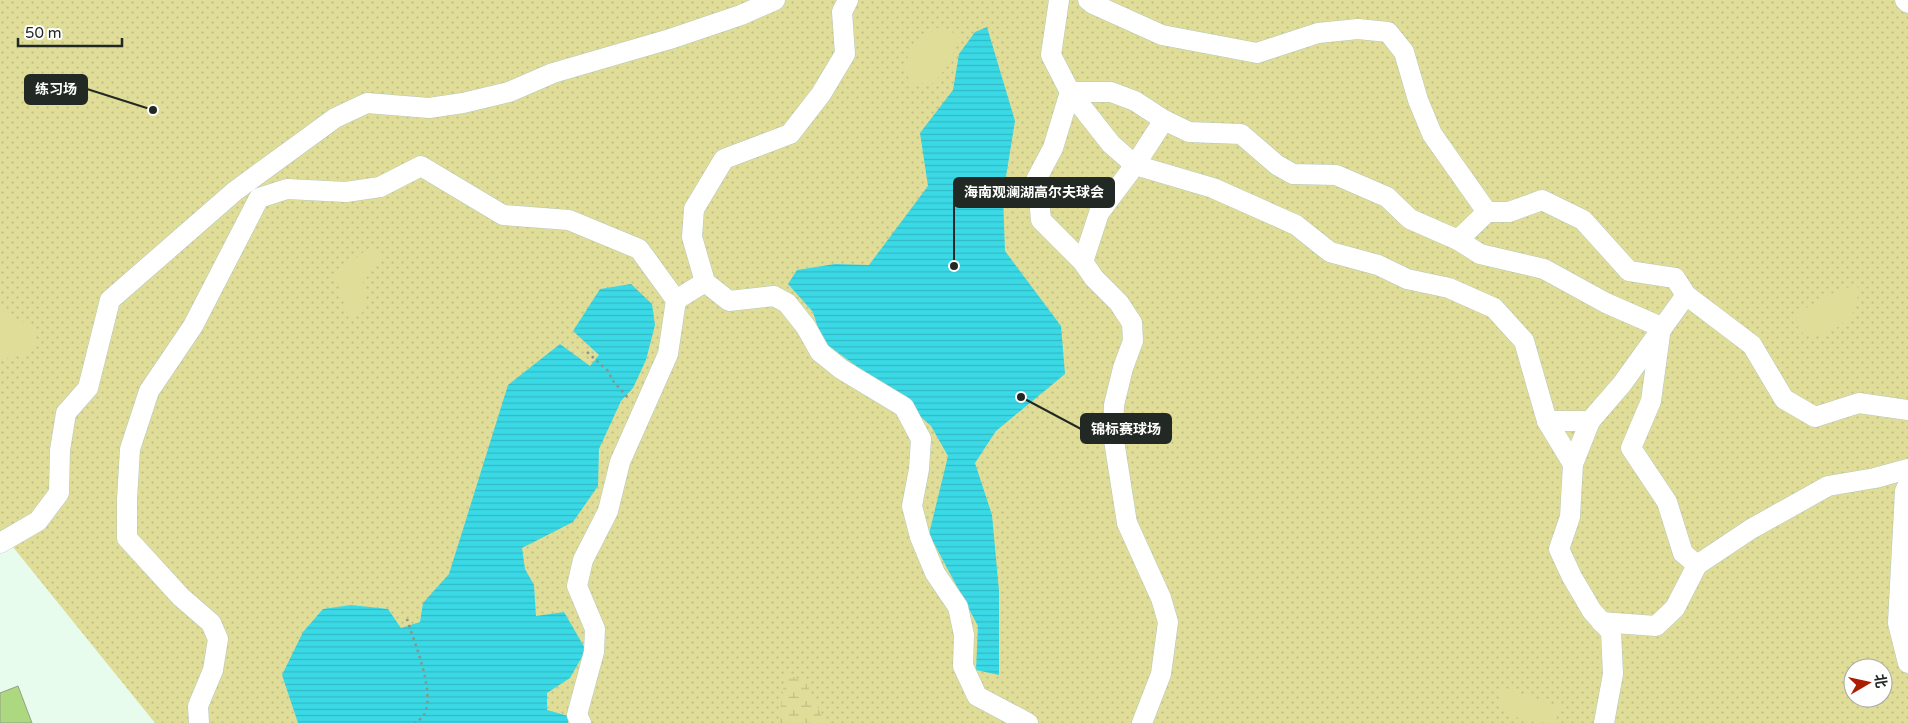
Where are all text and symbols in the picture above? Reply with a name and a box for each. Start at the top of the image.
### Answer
scale bar [18,15,121,47]
text: 50 m [25,24,62,42]
callout: 练习场 [25,75,87,104]
text: 练习场 [35,81,77,98]
callout: 海南观澜湖高尔夫球会 [954,178,1114,207]
text: 海南观澜湖高尔夫球会 [964,184,1104,201]
callout: 锦标赛球场 [1081,414,1171,443]
text: 锦标赛球场 [1091,421,1161,438]
north arrow [1843,658,1893,708]
text: 北 [1871,673,1890,689]

